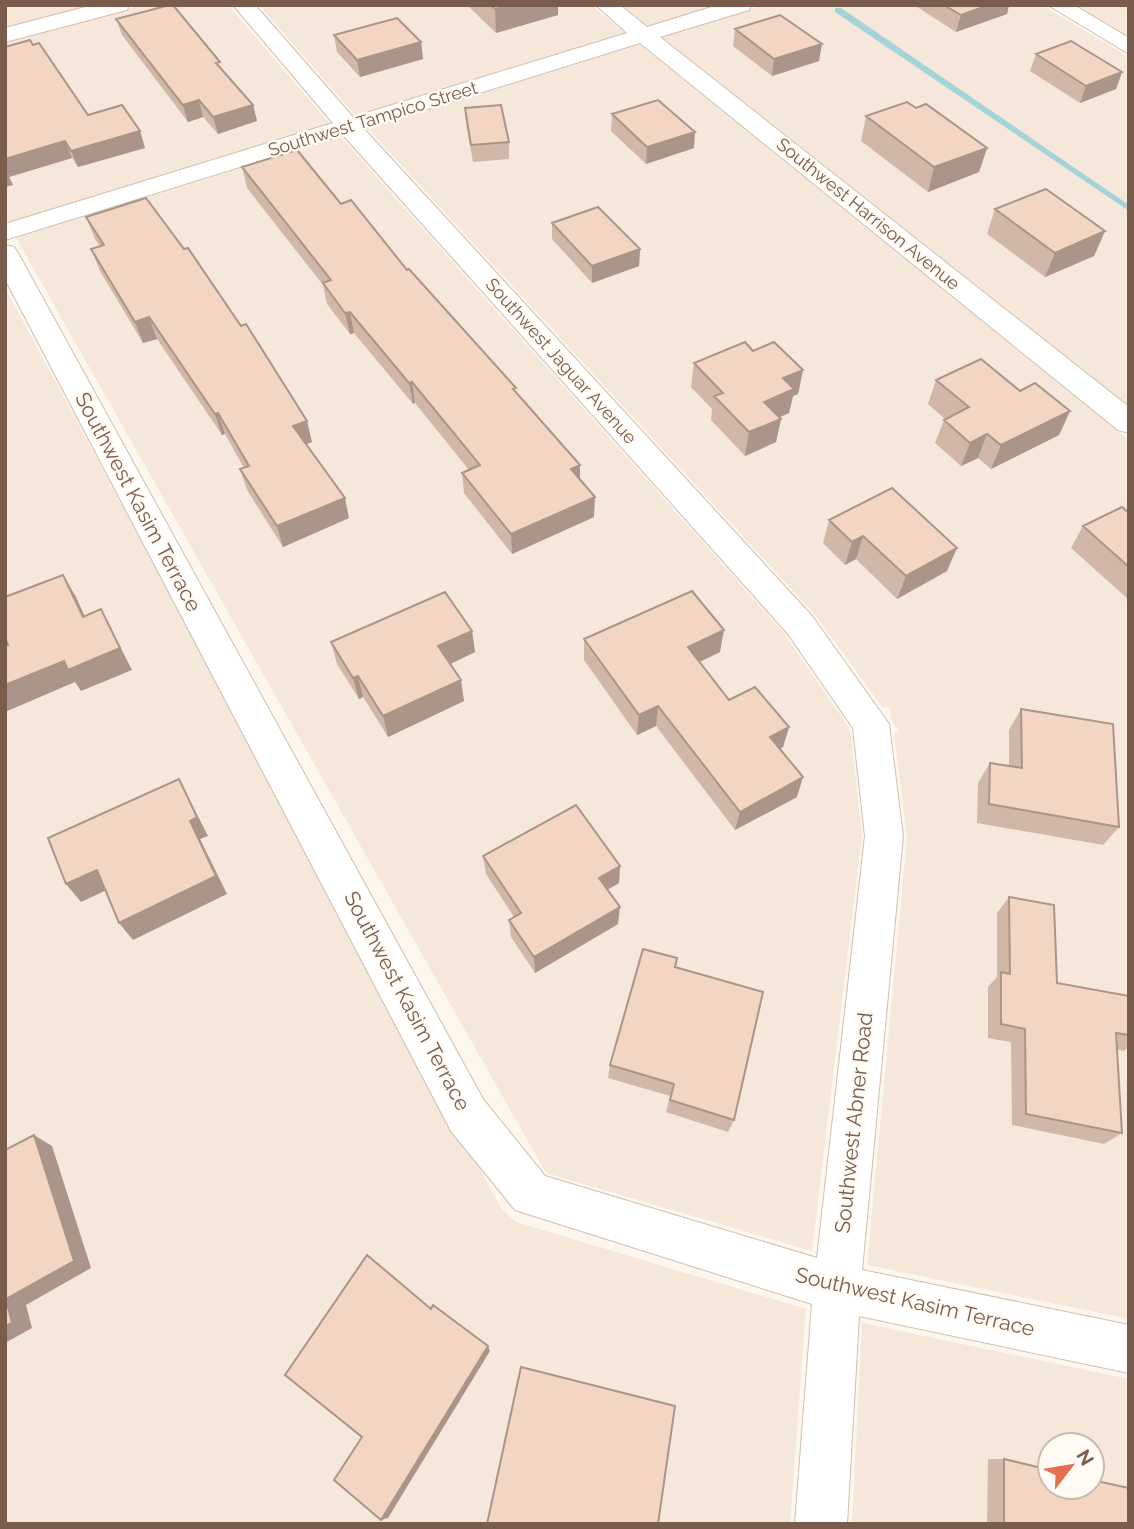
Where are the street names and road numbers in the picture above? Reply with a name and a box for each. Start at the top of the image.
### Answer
street label: Southwest Tampico Street [266,77,480,160]
street label: Southwest Harrison Avenue [773,133,964,294]
street label: Southwest Jaguar Avenue [482,274,642,448]
street label: Southwest Kasim Terrace [70,388,207,616]
street label: Southwest Kasim Terrace [339,887,476,1115]
street label: Southwest Abner Road [829,1011,878,1235]
street label: Southwest Kasim Terrace [793,1262,1037,1341]

